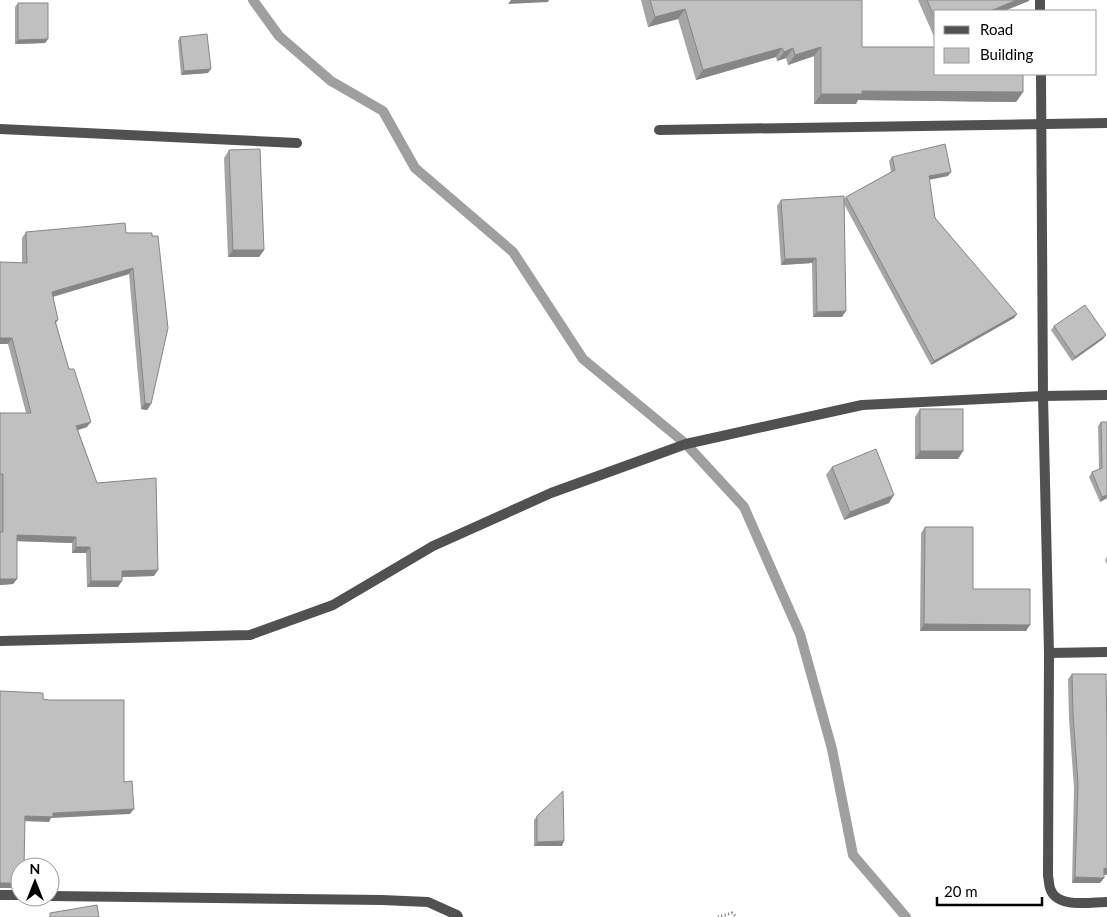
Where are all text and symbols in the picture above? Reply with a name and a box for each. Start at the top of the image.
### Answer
legend [934,10,1097,75]
text: Road [980,20,1013,38]
text: Building [980,45,1033,63]
north arrow [10,857,60,907]
text: N [30,860,40,877]
scale bar [937,874,1042,906]
text: 20 m [944,882,978,900]

